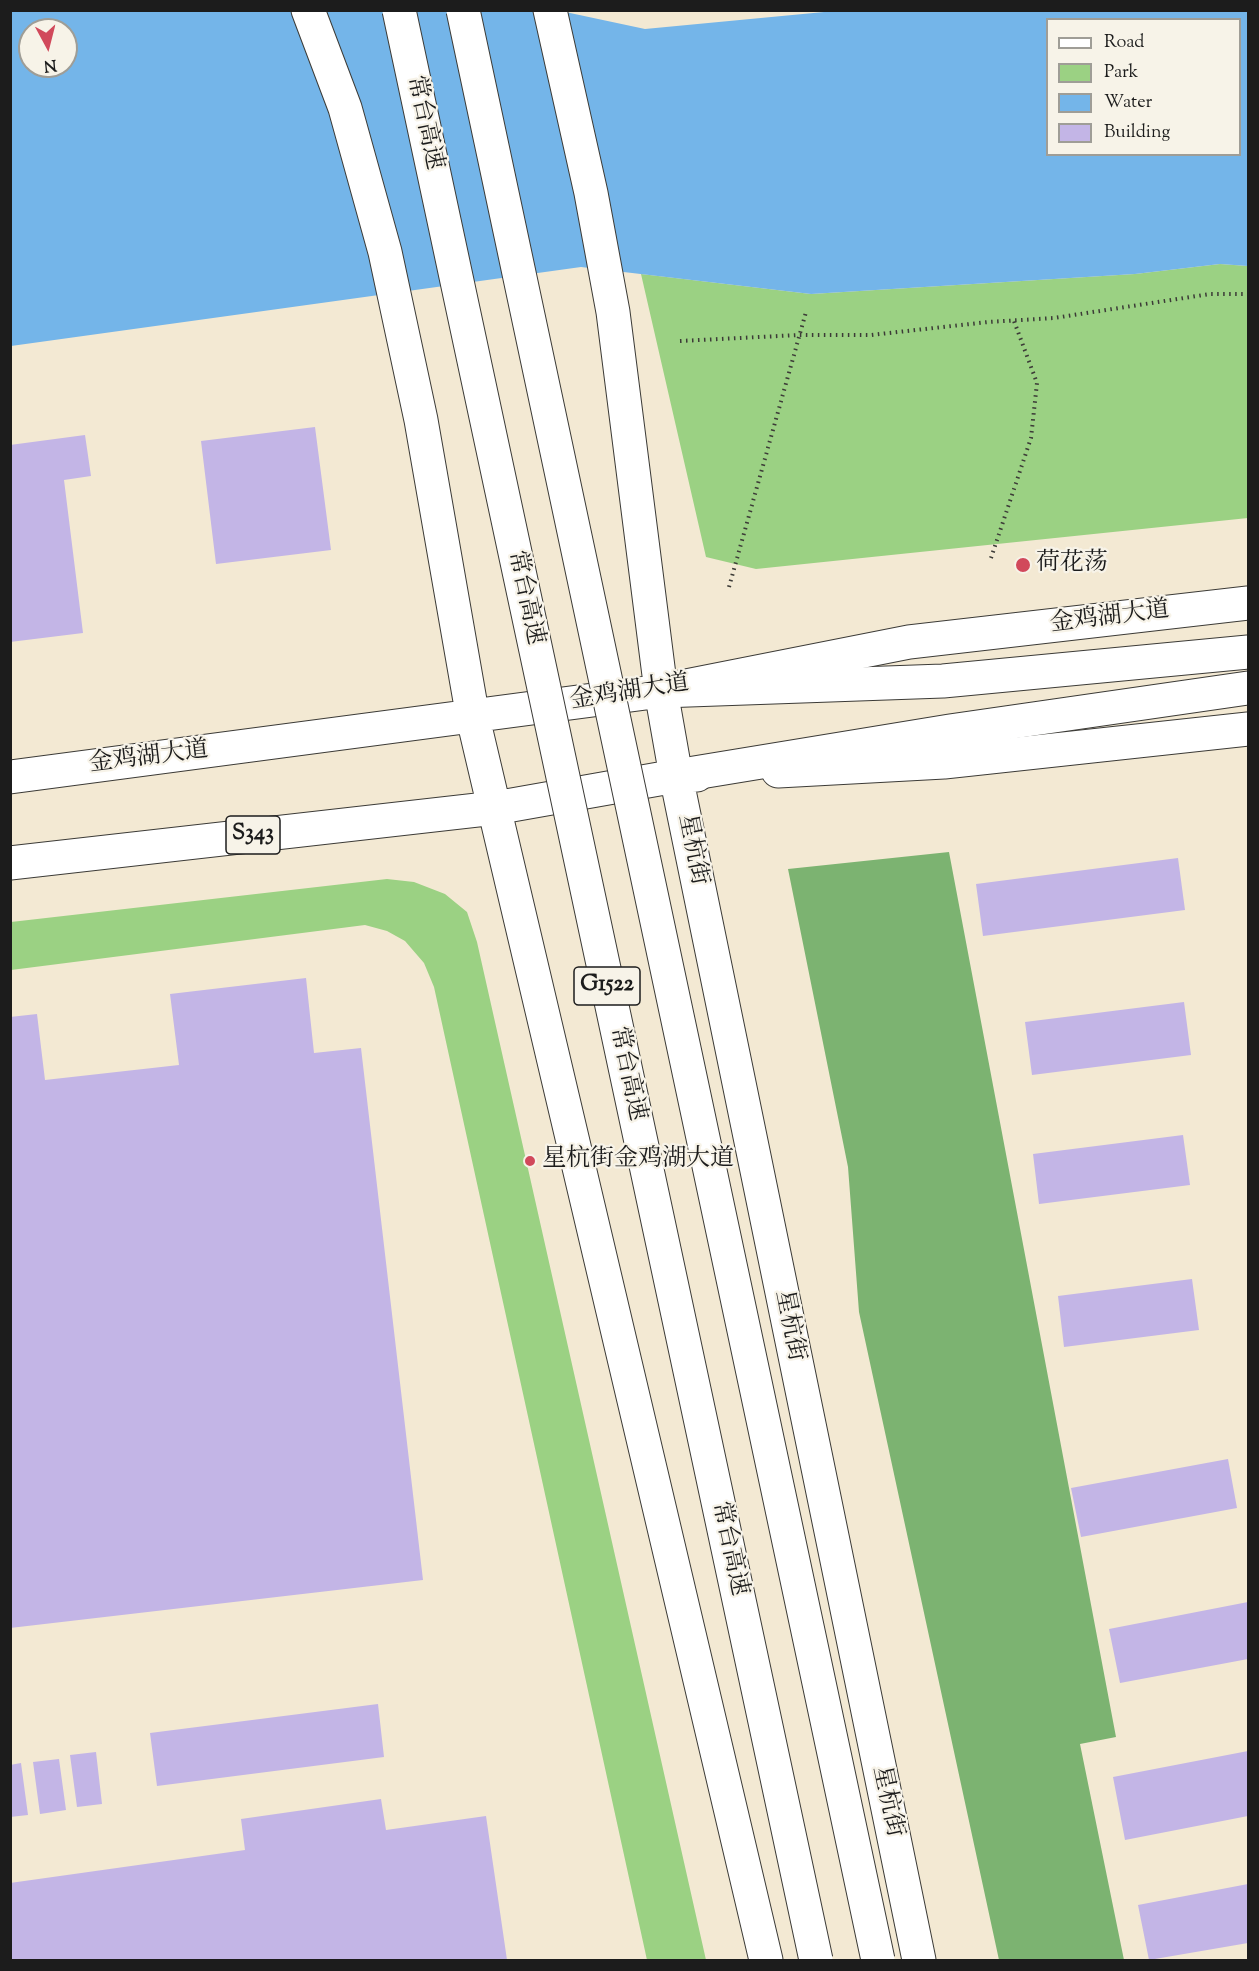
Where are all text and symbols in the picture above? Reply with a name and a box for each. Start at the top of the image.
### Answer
north arrow [18,18,78,78]
legend [1046,18,1241,156]
text: Road [1104,30,1144,56]
text: N [42,52,58,77]
text: Park [1104,60,1138,86]
street label: 常台高速 [399,73,447,173]
text: Water [1104,90,1152,116]
text: Building [1104,120,1170,146]
street label: 常台高速 [500,548,548,648]
place label: 荷花荡 [1036,551,1108,579]
marker: 荷花荡 [1014,556,1032,574]
street label: 金鸡湖大道 [1049,597,1171,641]
street label: 金鸡湖大道 [568,670,692,718]
street label: 金鸡湖大道 [88,737,210,781]
street label: 星杭街 [670,812,712,888]
road number: S343 [226,816,280,854]
road number: G1522 [574,967,640,1005]
street label: 常台高速 [602,1024,650,1124]
place label: 星杭街金鸡湖大道 [542,1147,734,1175]
marker: 星杭街金鸡湖大道 [523,1154,537,1168]
street label: 星杭街 [767,1288,809,1364]
street label: 常台高速 [704,1499,752,1599]
street label: 星杭街 [864,1764,908,1840]

